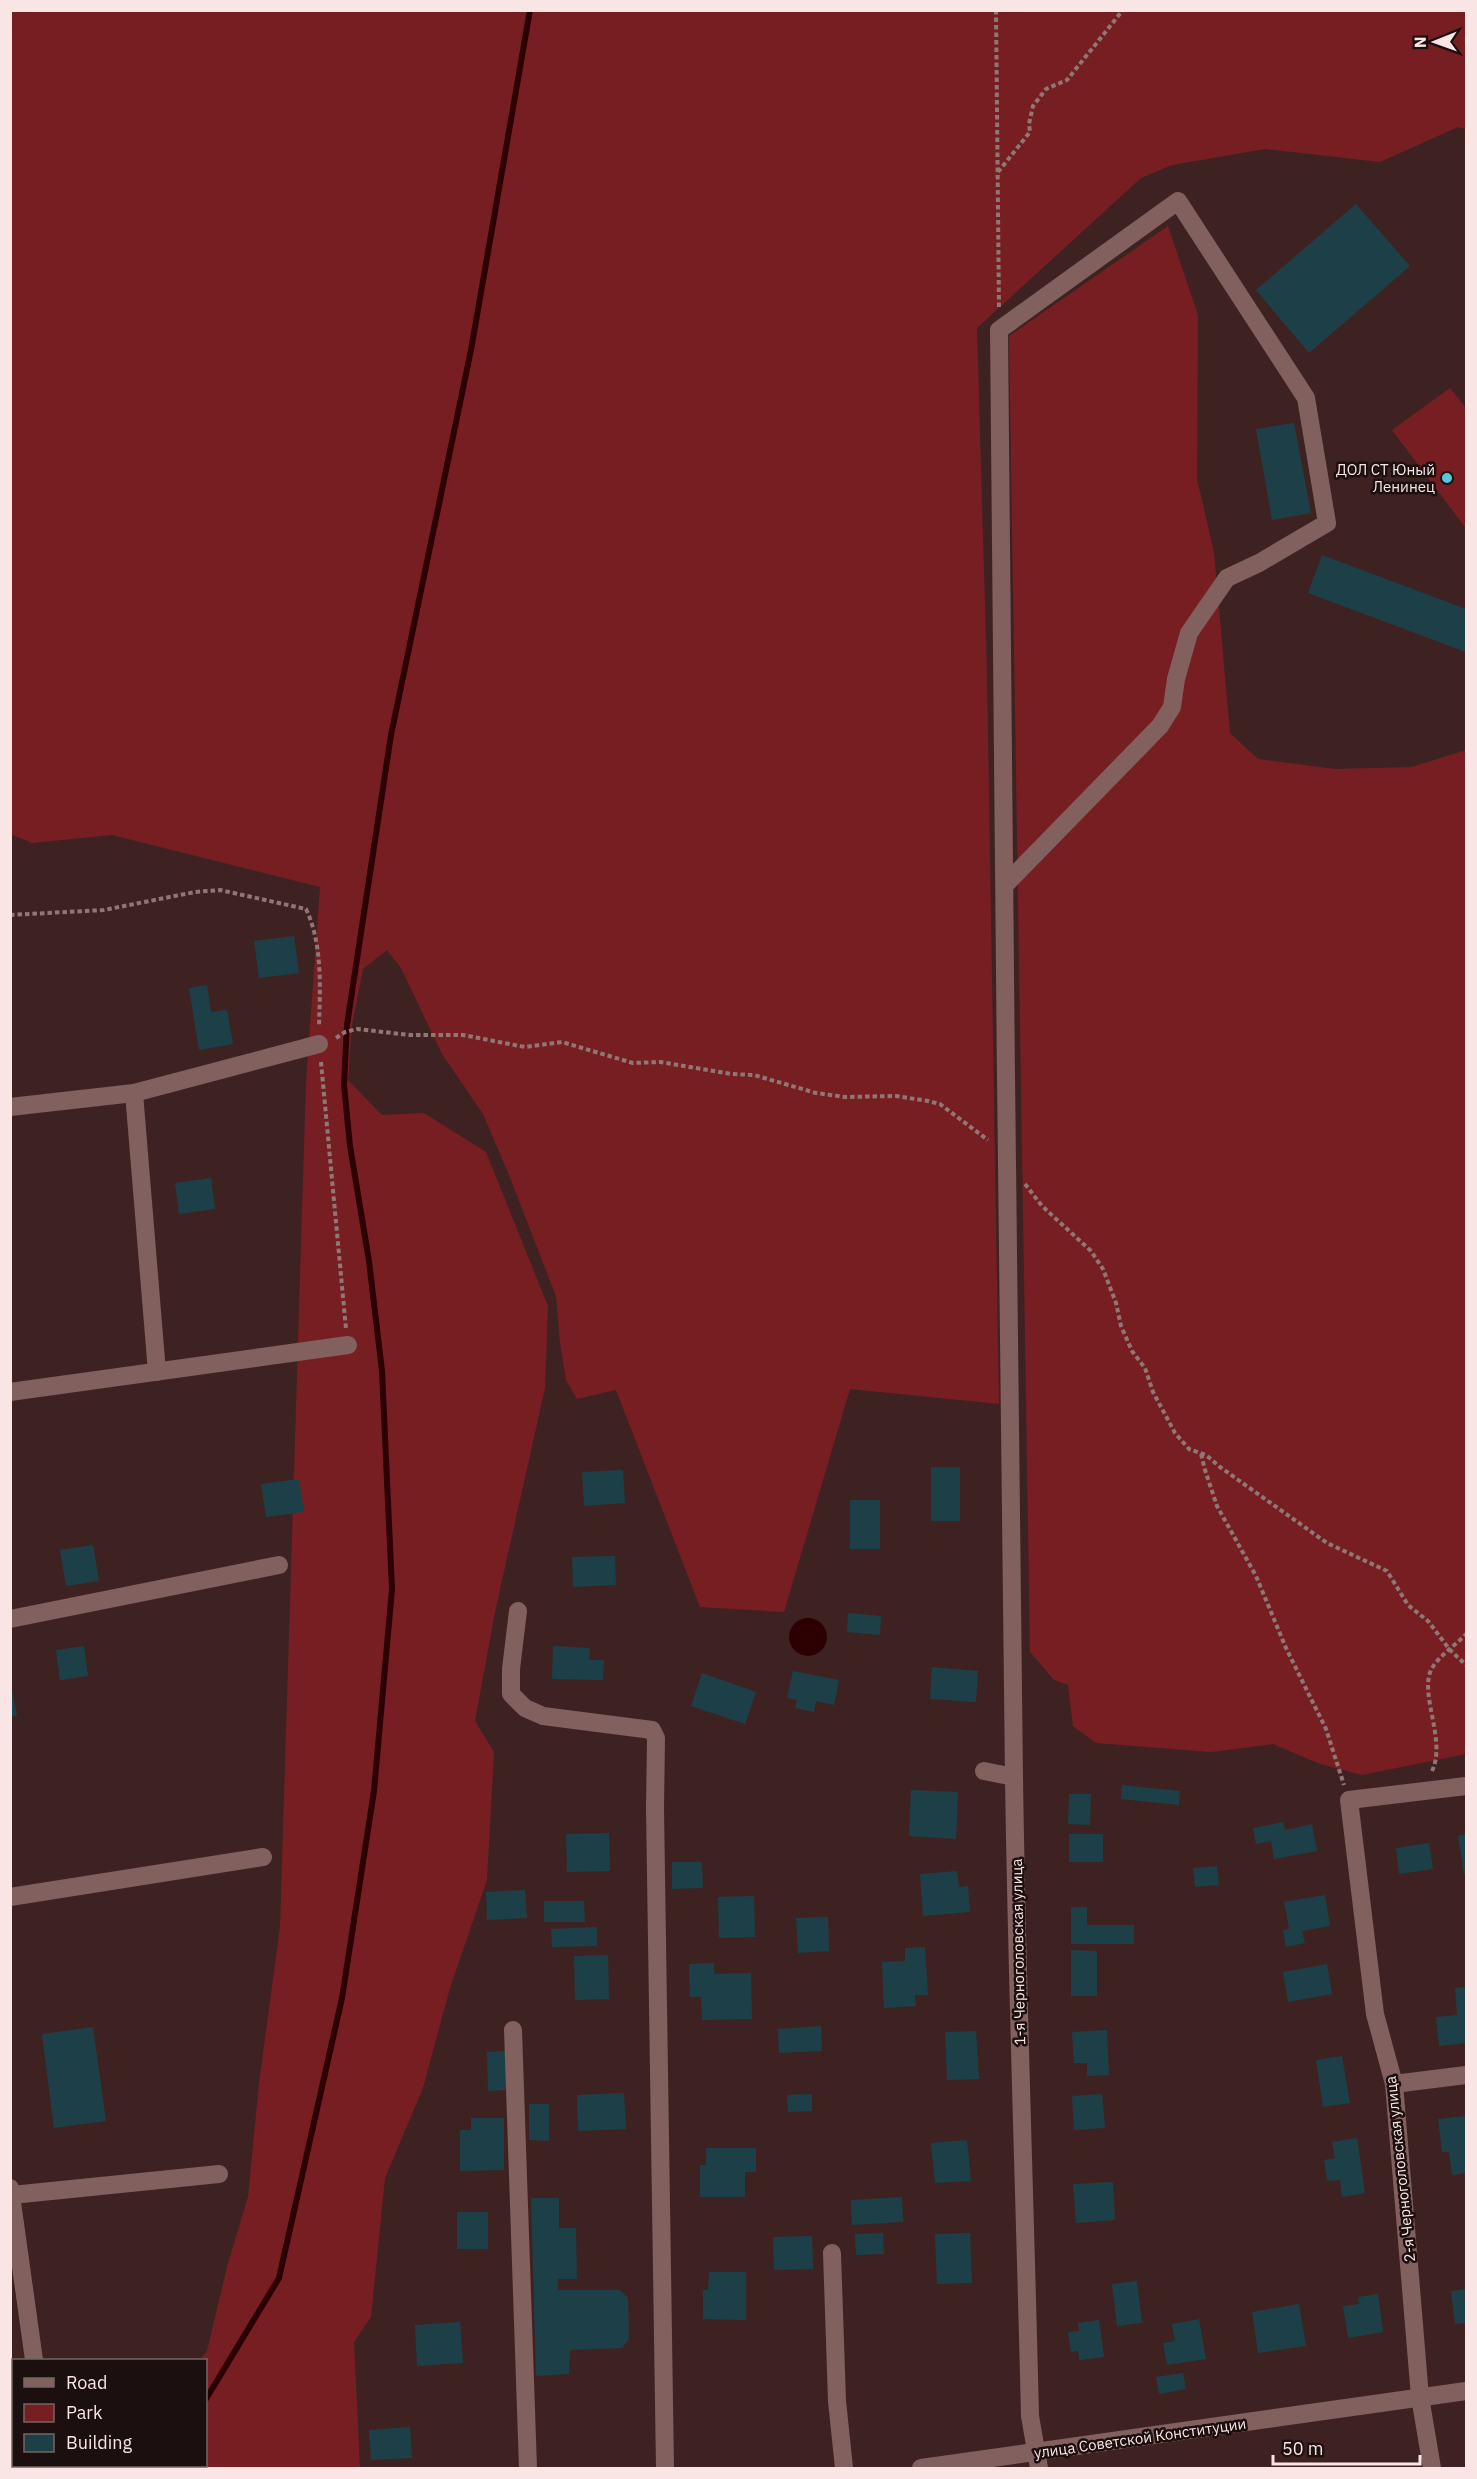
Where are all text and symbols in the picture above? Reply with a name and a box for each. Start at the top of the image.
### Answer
north arrow [1405,12,1465,72]
text: N [1410,36,1430,48]
place label: ДОЛ СТ Юный Ленинец [1336,460,1435,496]
marker: ДОЛ СТ Юный Ленинец [1440,471,1454,485]
street label: 1-я Черноголовская улица [1007,1858,1029,2046]
street label: 2-я Черноголовская улица [1381,2075,1419,2263]
legend [12,2359,207,2467]
text: Road [66,2371,107,2394]
text: Park [66,2401,103,2424]
street label: улица Советской Конституции [1033,2414,1247,2462]
scale bar [1273,2428,1420,2466]
text: Building [66,2431,133,2454]
text: 50 m [1282,2437,1324,2460]

